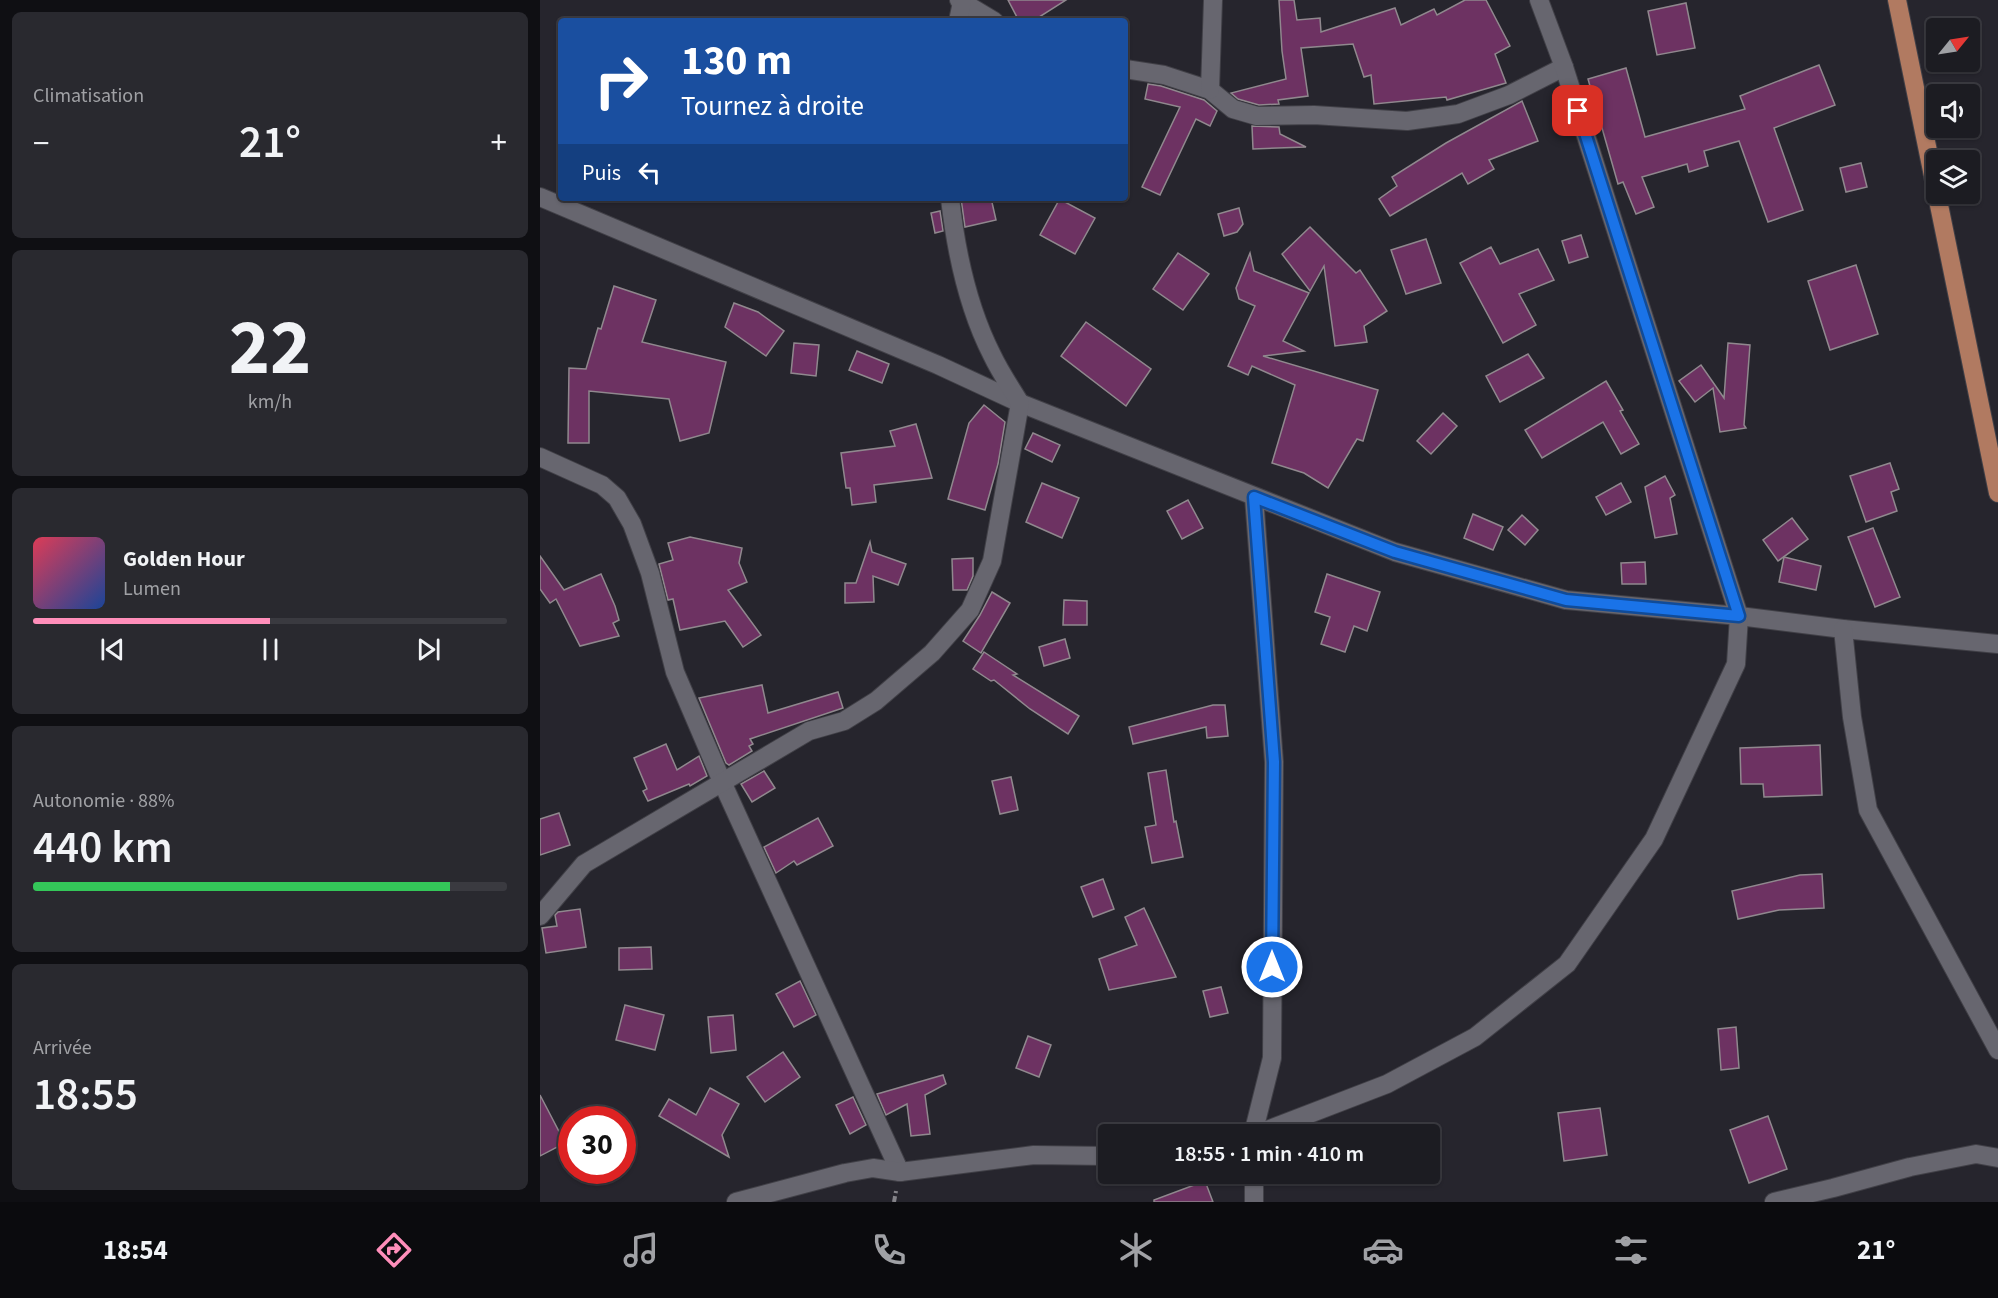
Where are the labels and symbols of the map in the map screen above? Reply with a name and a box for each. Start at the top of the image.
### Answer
north arrow [1926,18,1980,72]
pin [1552,85,1603,136]
position arrow [1240,935,1304,999]
speed limit sign: 30 [558,1106,636,1184]

